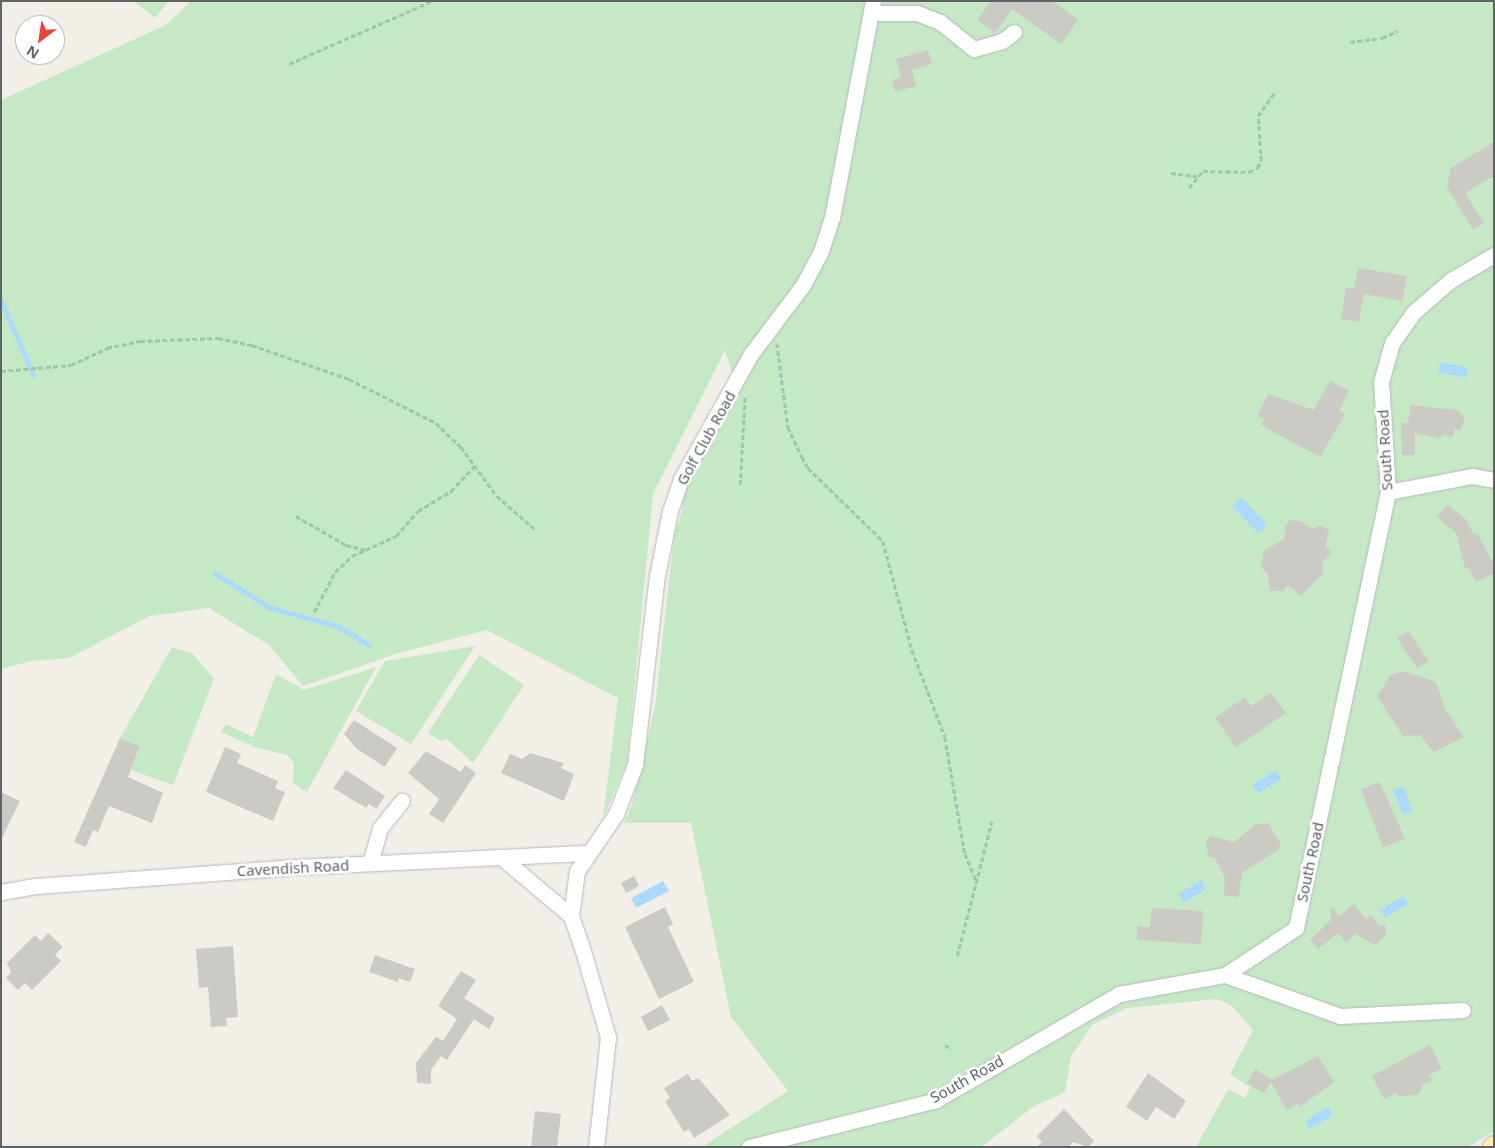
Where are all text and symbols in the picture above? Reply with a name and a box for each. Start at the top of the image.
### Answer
north arrow [15,15,65,65]
text: N [23,41,42,64]
street label: Golf Club Road [673,388,739,488]
street label: South Road [1374,409,1396,491]
street label: South Road [1293,820,1327,904]
street label: Cavendish Road [236,856,350,880]
street label: South Road [927,1051,1007,1107]

